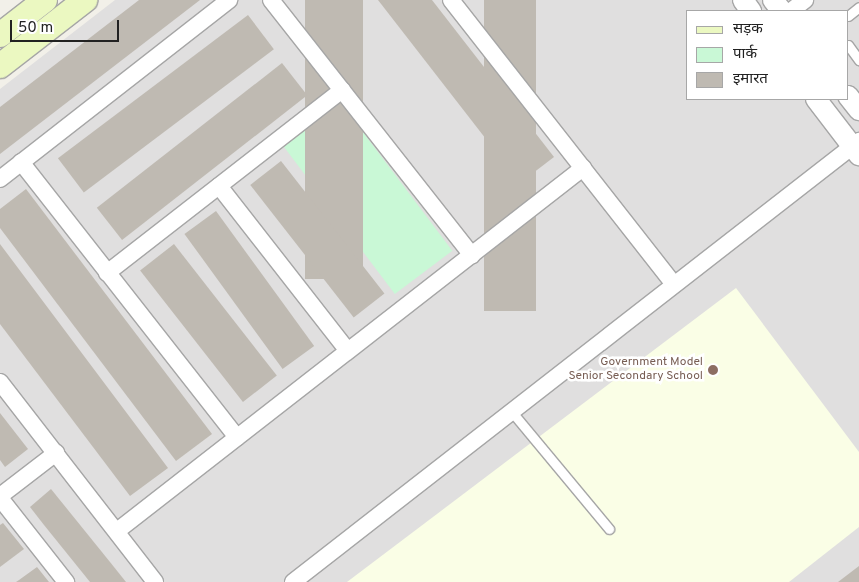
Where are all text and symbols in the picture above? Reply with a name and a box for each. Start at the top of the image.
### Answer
scale bar [12,10,121,42]
legend [686,10,849,100]
text: 50 m [18,19,53,38]
text: सड़क [733,20,763,39]
text: पार्क [733,45,757,64]
text: इमारत [733,70,768,89]
place label: Government Model Senior Secondary School [568,356,703,384]
marker: Government Model Senior Secondary School [707,364,719,376]

